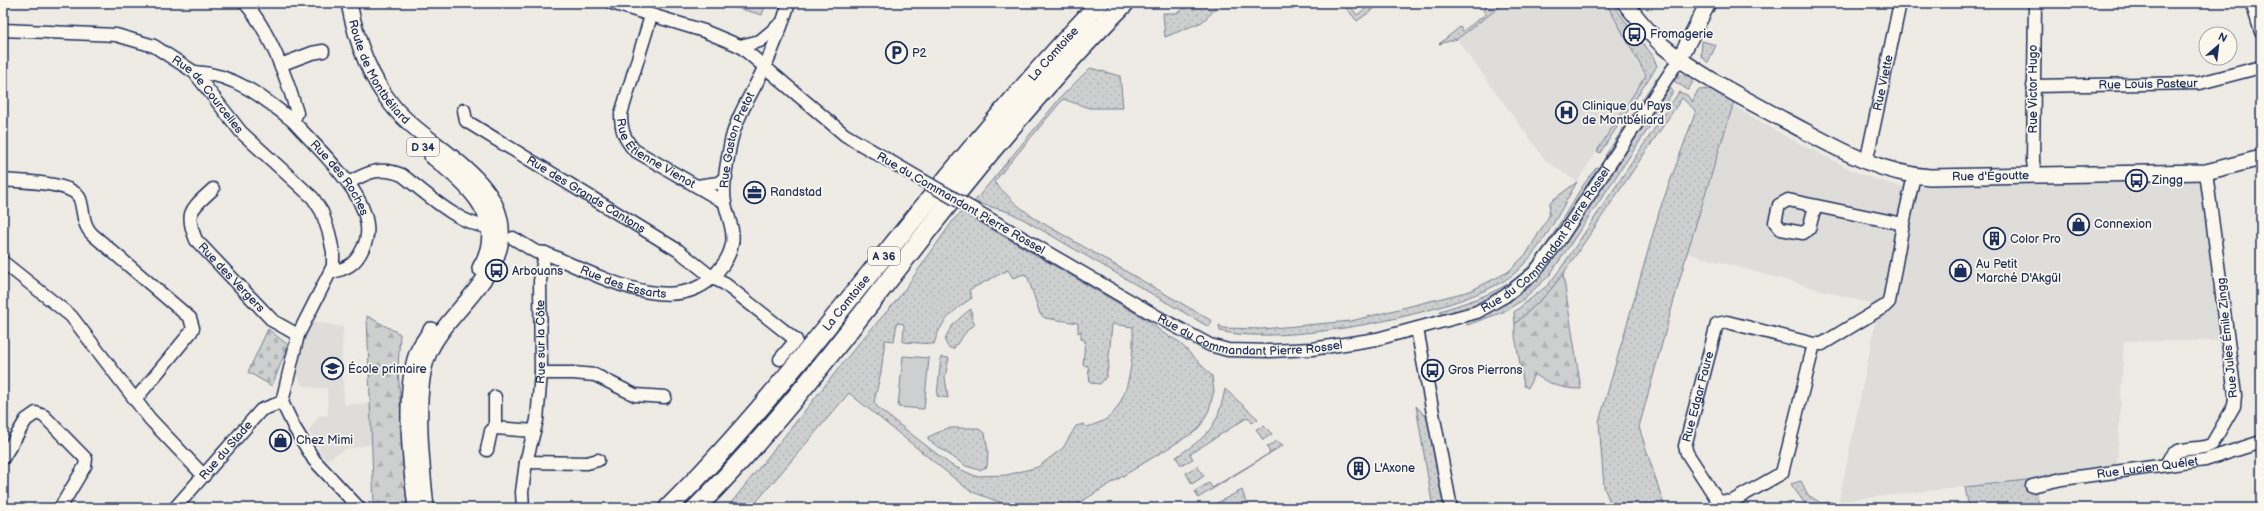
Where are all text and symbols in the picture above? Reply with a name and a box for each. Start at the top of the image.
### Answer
street label: Route de Montbéliard [345,18,413,128]
bus stop icon: Fromagerie [1621,21,1647,47]
street label: La Comtoise [1026,24,1082,84]
north arrow [2198,26,2238,66]
place label: Fromagerie [1650,27,1713,42]
text: N [2216,30,2229,45]
parking icon: P2 [883,40,909,66]
street label: Rue Victor Hugo [2026,44,2041,133]
place label: P2 [912,46,927,61]
street label: Rue de Courcelles [169,53,246,137]
street label: Rue Viette [1870,54,1897,112]
street label: Rue Louis Pasteur [2098,76,2198,93]
street label: Rue Gaston Pretot [717,89,759,189]
place label: Clinique du Pays de Montbéliard [1582,99,1672,128]
hospital icon: Clinique du Pays de Montbéliard [1553,100,1579,126]
street label: Rue Étienne Vienot [613,118,698,192]
street label: Rue des Roches [307,137,372,218]
road number: D 34 [407,138,439,156]
street label: Rue du Commandant Pierre Rossel [874,149,1048,258]
street label: Rue des Grands Cantons [524,153,648,237]
street label: Rue du Commandant Pierre Rossel [1478,164,1614,316]
bus stop icon: Zingg [2123,167,2149,193]
street label: Rue d'Égoutte [1952,168,2029,185]
place label: Zingg [2151,173,2183,188]
office icon: Randstad [742,179,768,205]
place label: Randstad [770,185,822,200]
shop icon: Connexion [2065,211,2091,237]
place label: Connexion [2094,217,2152,232]
building icon: Color Pro [1981,226,2007,252]
place label: Color Pro [2010,232,2061,247]
street label: Rue des Vergers [194,240,268,316]
road number: A 36 [868,247,900,265]
place label: Au Petit Marché D'Akgül [1976,257,2061,286]
bus stop icon: Arbouans [484,258,510,284]
shop icon: Au Petit Marché D'Akgül [1948,258,1974,284]
street label: Rue des Essarts [578,262,667,302]
place label: Arbouans [512,264,563,279]
street label: La Comtoise [820,272,874,334]
street label: Rue Jules Émile Zingg [2213,277,2241,399]
street label: Rue sur la Côte [533,300,549,385]
street label: Rue du Commandant Pierre Rossel [1155,311,1344,359]
street label: Rue Edgar Faure [1679,350,1717,444]
school or university icon: École primaire [319,356,345,382]
bus stop icon: Gros Pierrons [1419,357,1445,383]
place label: École primaire [348,361,427,377]
place label: Gros Pierrons [1448,363,1523,378]
street label: Rue du Stade [196,418,256,483]
shop icon: Chez Mimi [268,427,294,453]
place label: Chez Mimi [296,433,353,448]
street label: Rue Lucien Quélet [2096,454,2199,482]
building icon: L'Axone [1346,455,1372,481]
place label: L'Axone [1374,461,1415,476]

